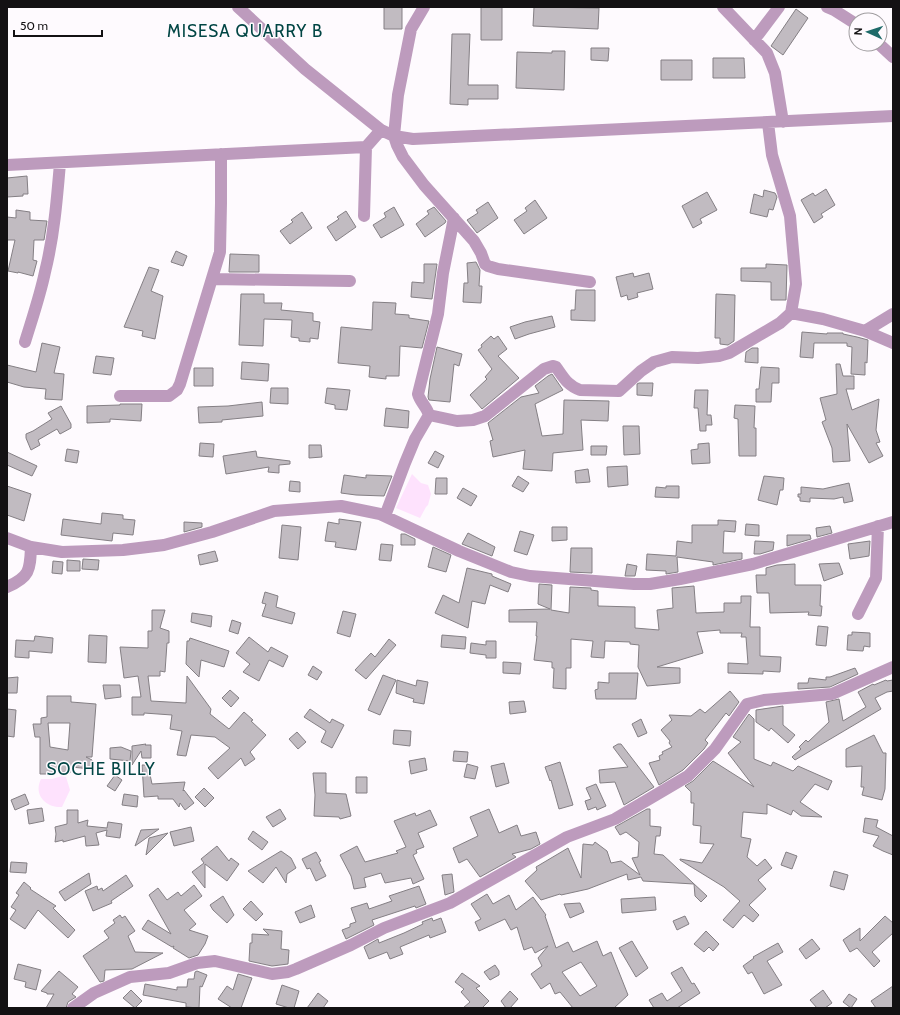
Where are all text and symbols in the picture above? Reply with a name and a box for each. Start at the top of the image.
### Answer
scale bar [14,12,102,38]
north arrow [848,12,888,52]
text: 50 m [20,18,48,33]
district label: MISESA QUARRY B [167,21,323,41]
text: N [851,27,865,36]
district label: SOCHE BILLY [46,759,156,779]

